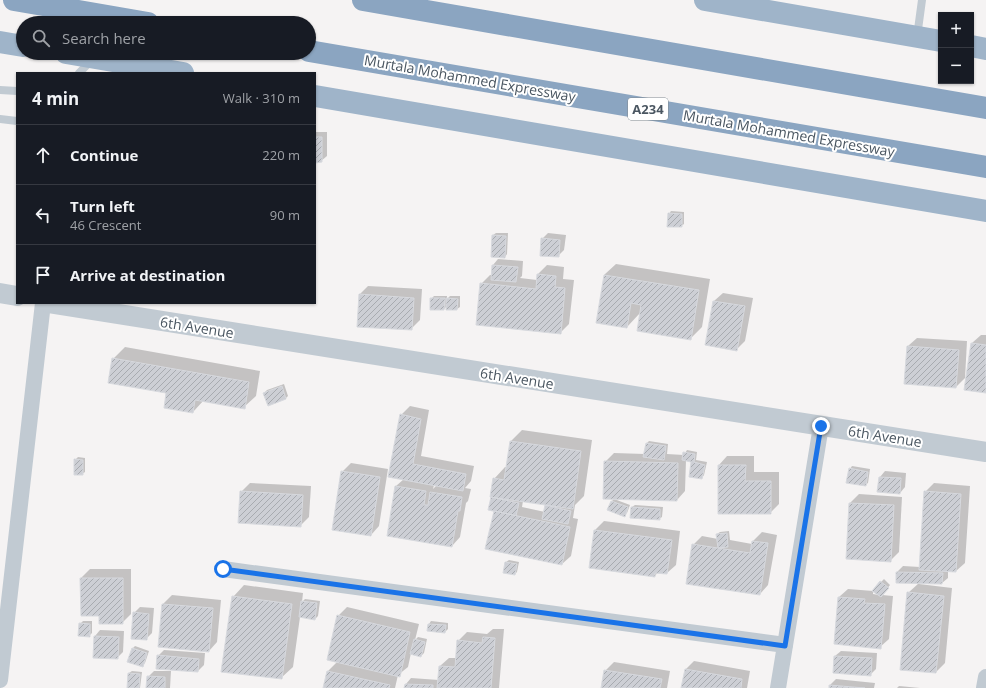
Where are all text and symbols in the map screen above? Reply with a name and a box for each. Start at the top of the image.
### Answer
map controls [938,12,974,84]
button: + [938,12,974,48]
search box [16,16,316,60]
icon: search [30,27,52,49]
text: Search here [62,28,146,48]
button: − [938,48,974,84]
street label: Murtala Mohammed Expressway [363,50,578,106]
text: 4 min [32,87,79,110]
text: Walk · 310 m [223,89,300,107]
road number: A234 [628,98,668,120]
street label: Murtala Mohammed Expressway [682,105,897,161]
icon: ahead [32,144,54,166]
text: Continue [70,145,138,165]
text: 220 m [262,146,300,164]
text: Turn left [70,196,135,216]
icon: left [32,204,54,226]
text: 90 m [270,206,300,224]
text: 46 Crescent [70,216,141,234]
icon: arrive [32,264,54,286]
text: Arrive at destination [70,265,225,285]
street label: 6th Avenue [159,312,235,342]
street label: 6th Avenue [479,363,555,393]
route end [812,417,830,435]
street label: 6th Avenue [847,421,923,451]
route start [214,560,232,578]

